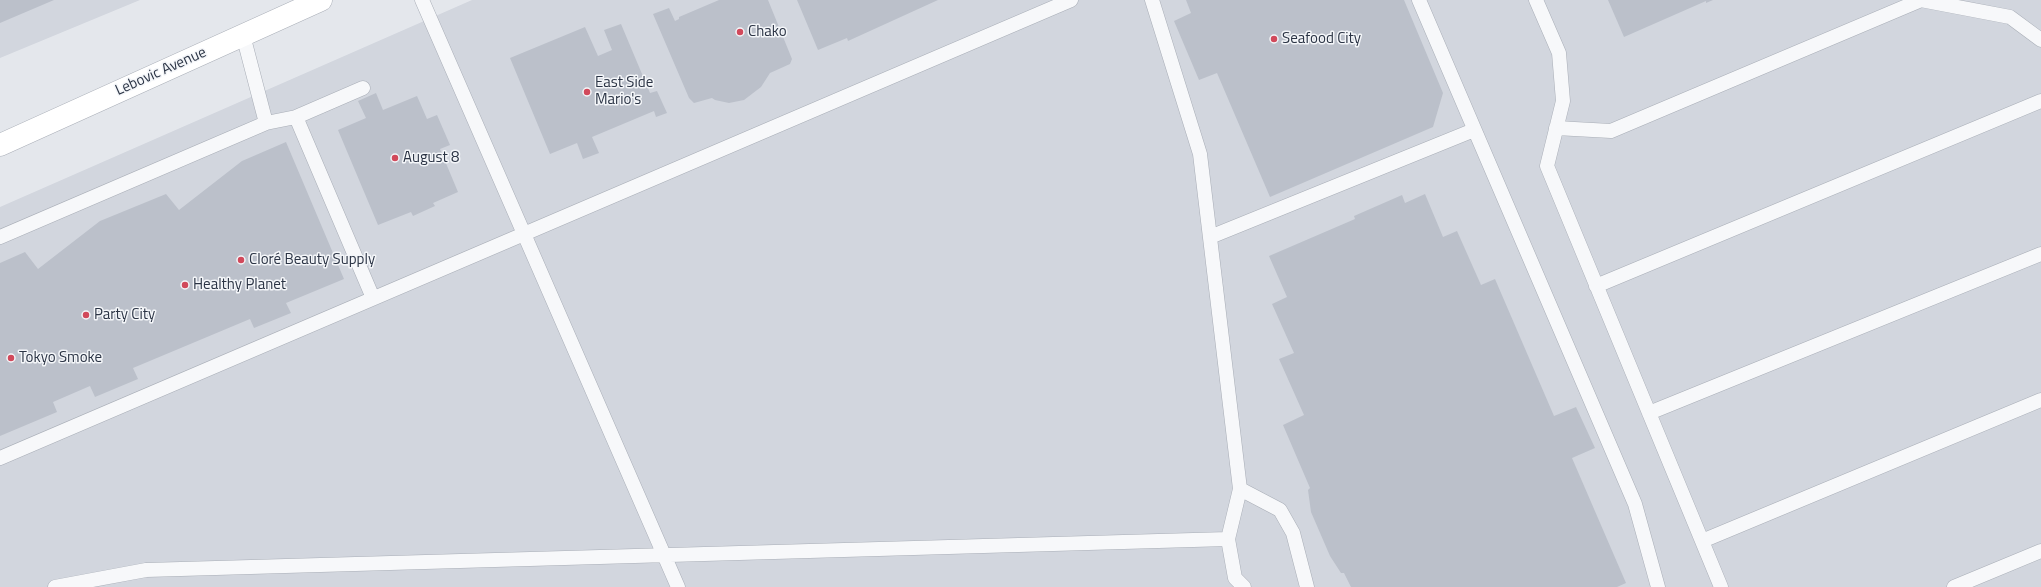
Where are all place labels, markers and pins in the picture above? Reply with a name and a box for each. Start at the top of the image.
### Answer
place label: Chako [748,23,787,41]
marker: Chako [735,27,745,37]
place label: Seafood City [1282,30,1361,48]
marker: Seafood City [1269,34,1279,44]
place label: East Side Mario's [595,74,653,109]
marker: East Side Mario's [582,87,592,97]
place label: August 8 [403,149,460,167]
marker: August 8 [390,153,400,163]
place label: Cloré Beauty Supply [249,251,375,269]
marker: Cloré Beauty Supply [236,255,246,265]
place label: Healthy Planet [193,276,286,294]
marker: Healthy Planet [180,280,190,290]
place label: Party City [94,306,155,324]
marker: Party City [81,310,91,320]
place label: Tokyo Smoke [19,349,102,367]
marker: Tokyo Smoke [6,353,16,363]

